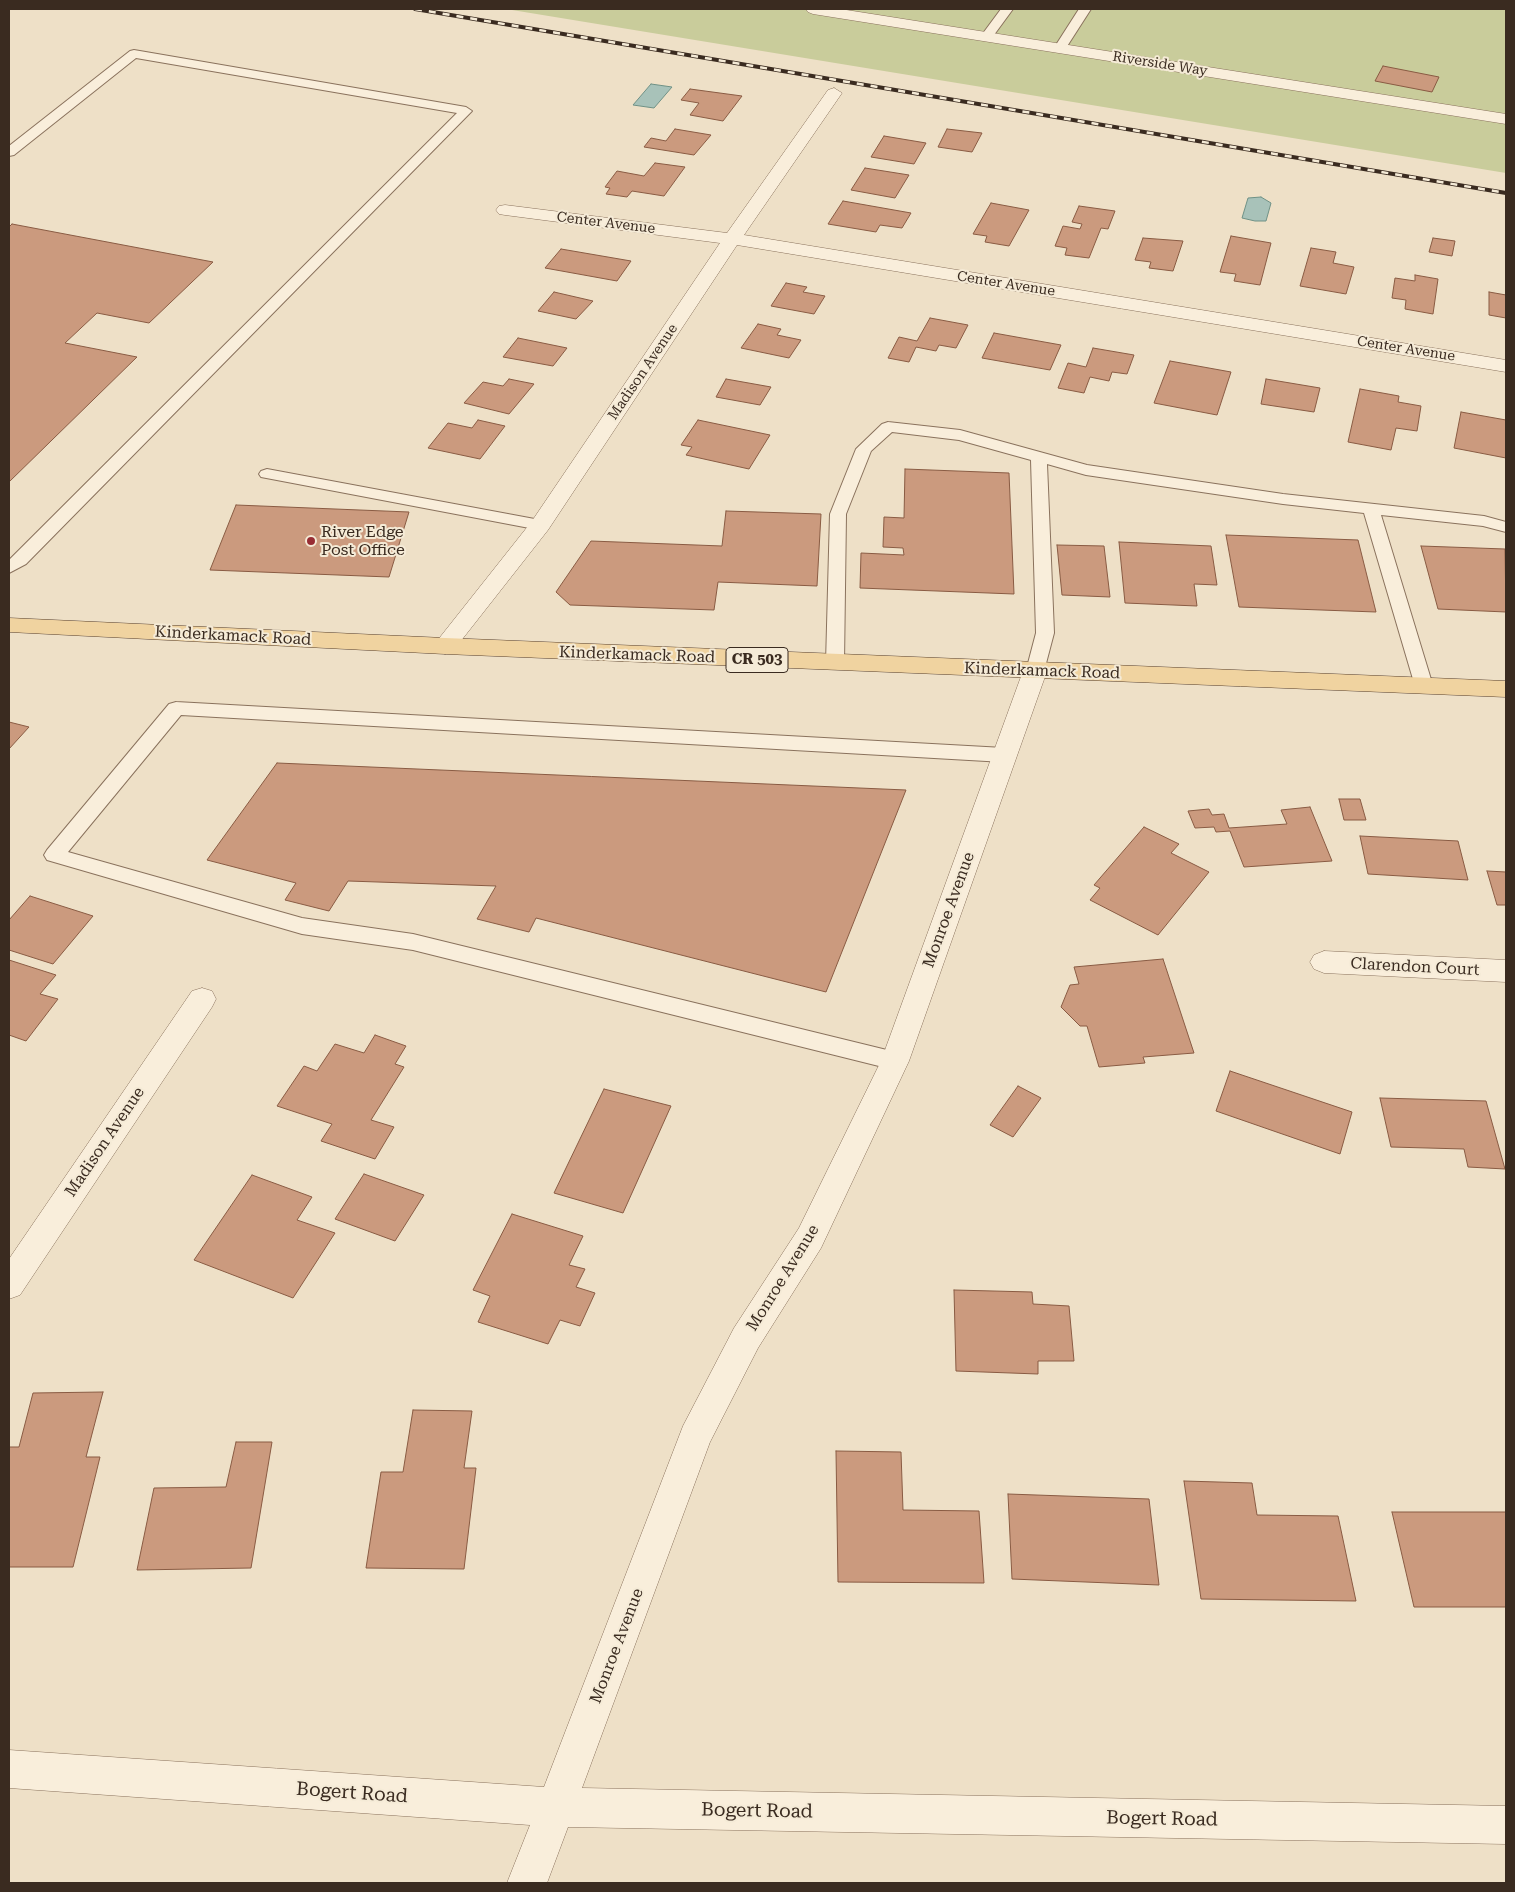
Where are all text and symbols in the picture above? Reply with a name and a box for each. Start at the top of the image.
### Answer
street label: Riverside Way [1111,48,1209,80]
street label: Center Avenue [556,209,656,237]
street label: Center Avenue [956,268,1056,300]
street label: Madison Avenue [605,321,681,423]
street label: Center Avenue [1356,333,1456,365]
place label: River Edge Post Office [321,522,405,560]
marker: River Edge Post Office [305,535,317,547]
street label: Kinderkamack Road [154,622,312,650]
street label: Kinderkamack Road [558,643,716,667]
road number: CR 503 [726,648,788,672]
street label: Kinderkamack Road [963,659,1121,683]
street label: Monroe Avenue [919,850,979,970]
street label: Clarendon Court [1350,954,1480,980]
street label: Madison Avenue [61,1084,149,1200]
street label: Monroe Avenue [743,1221,823,1335]
street label: Monroe Avenue [586,1586,648,1706]
street label: Bogert Road [295,1778,409,1808]
street label: Bogert Road [701,1799,813,1823]
street label: Bogert Road [1106,1807,1218,1831]

